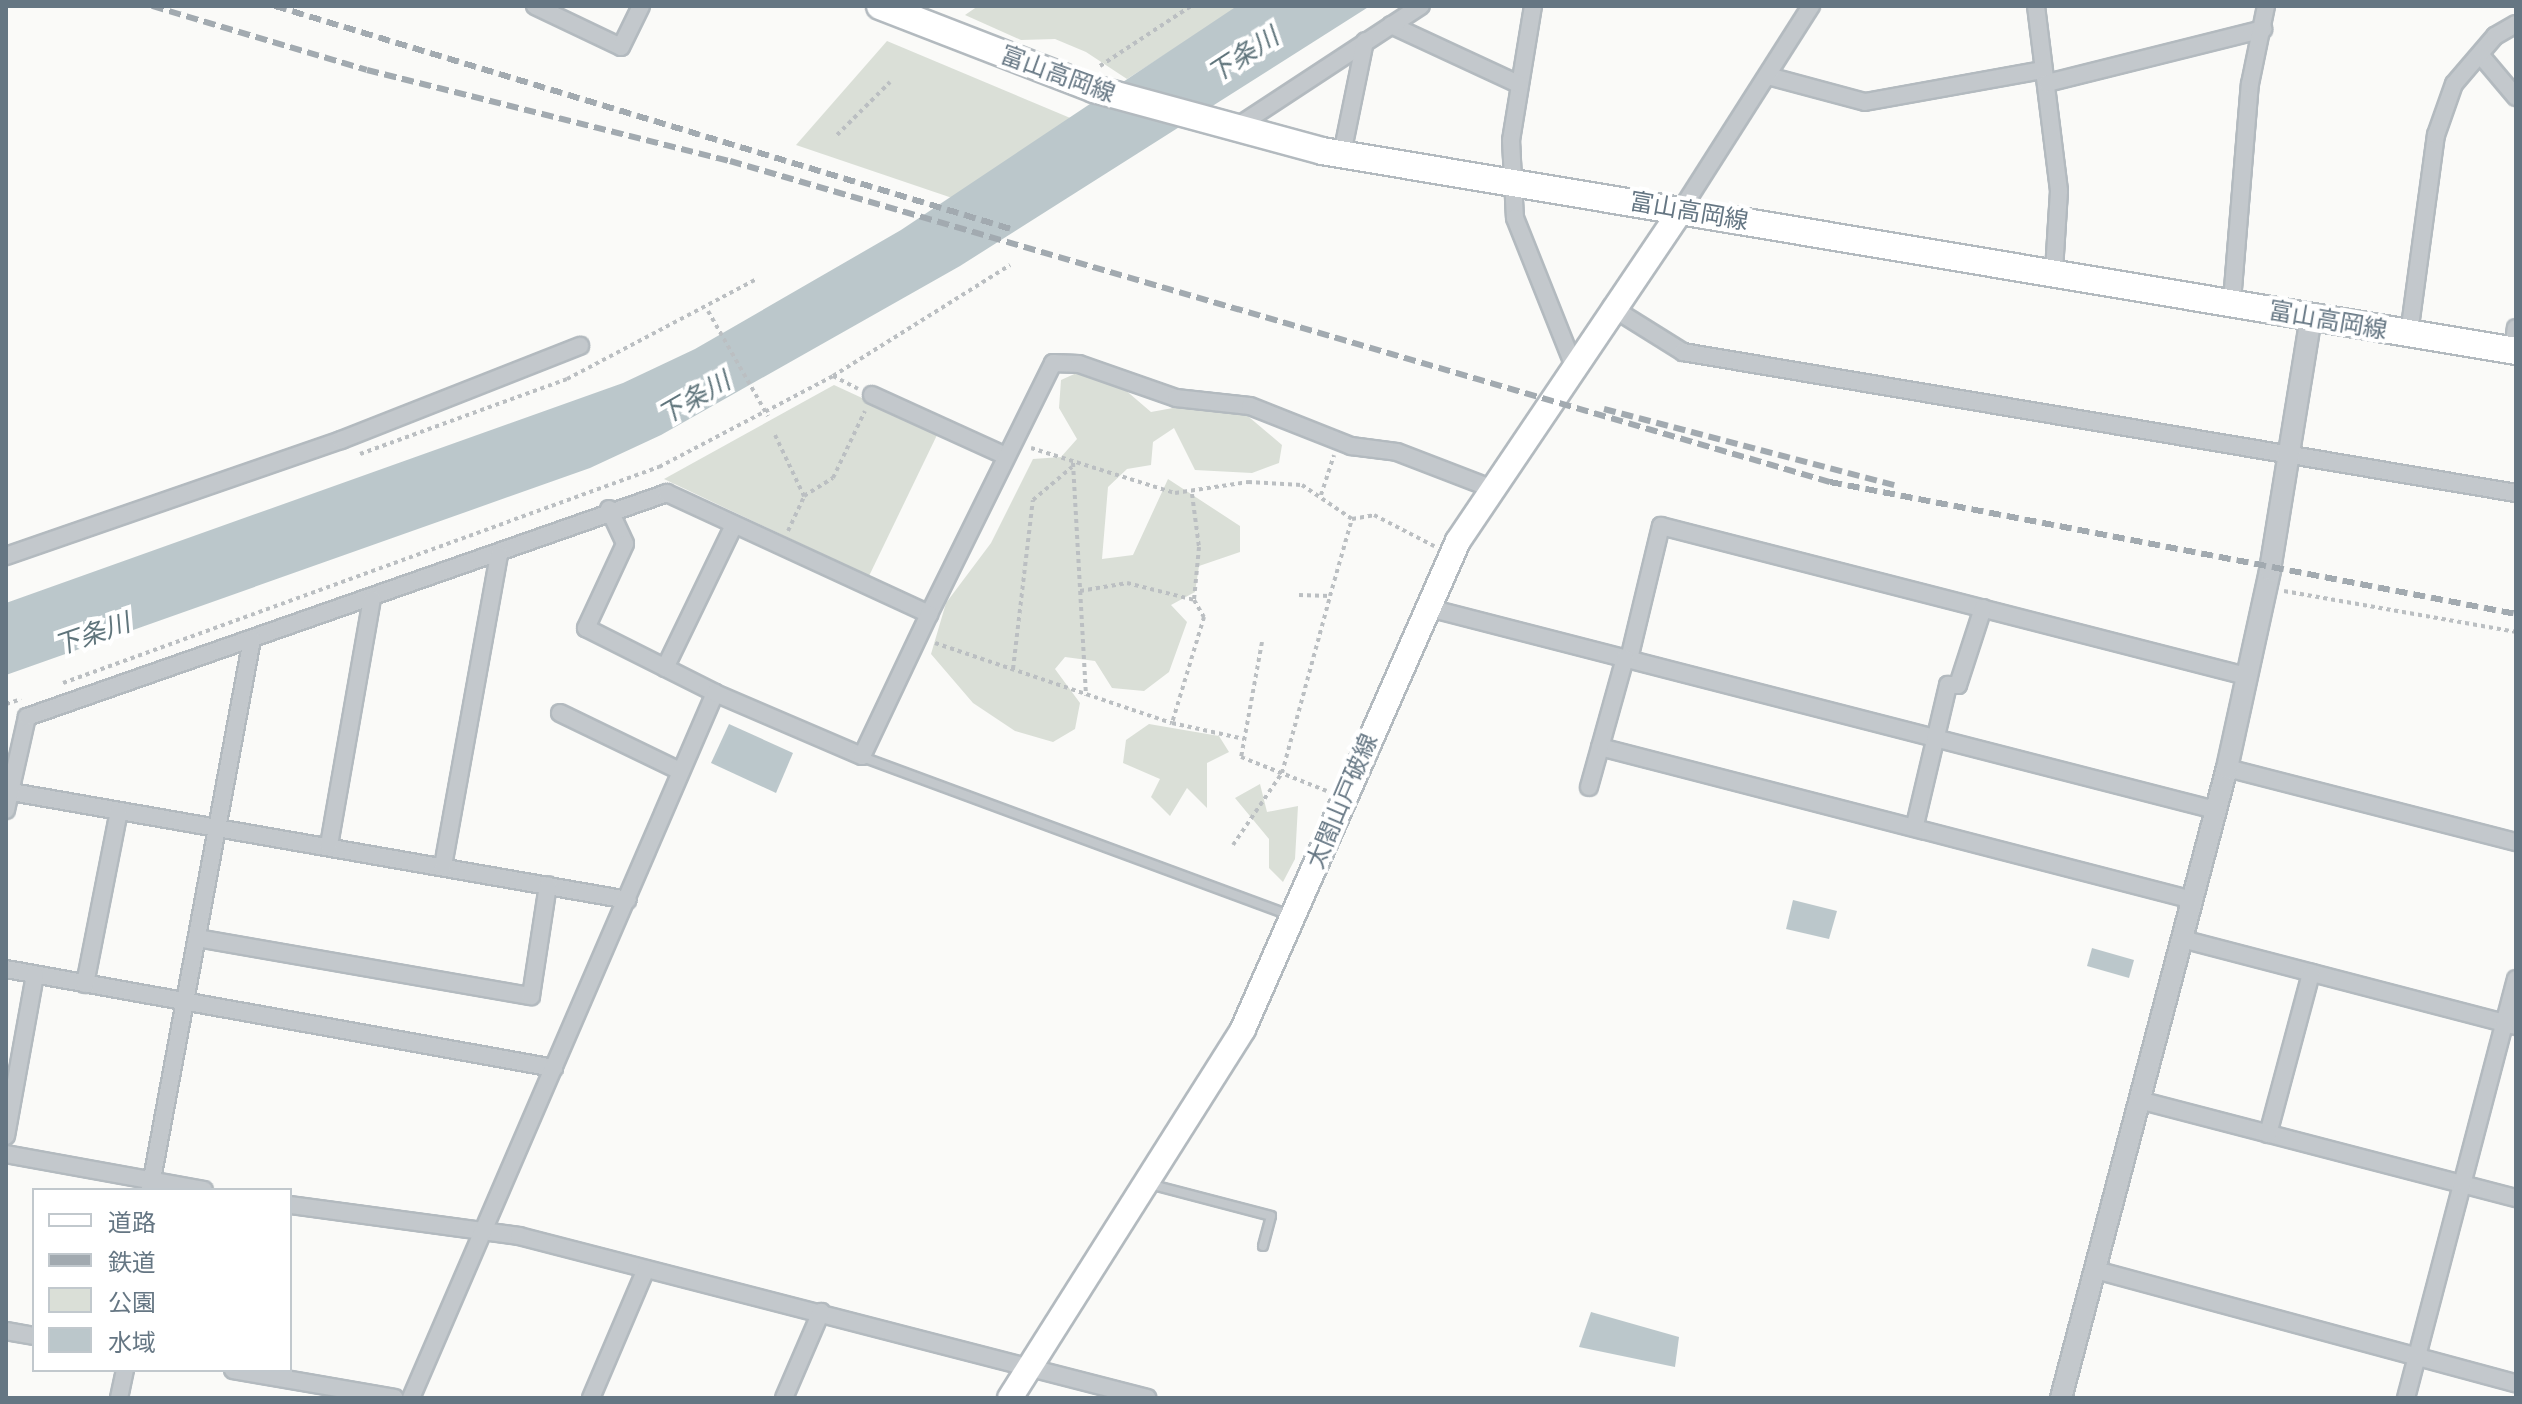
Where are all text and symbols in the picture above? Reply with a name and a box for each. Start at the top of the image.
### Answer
water label: 下条川 [1202,21,1284,89]
street label: 富山高岡線 [997,40,1119,108]
street label: 富山高岡線 [1627,186,1751,236]
street label: 富山高岡線 [2266,295,2390,345]
water label: 下条川 [652,365,736,431]
water label: 下条川 [50,607,134,661]
street label: 太閤山戸破線 [1301,729,1383,873]
legend [32,1188,292,1372]
text: 道路 [108,1207,156,1238]
text: 鉄道 [108,1247,156,1278]
text: 公園 [108,1287,156,1318]
text: 水域 [108,1327,156,1358]

